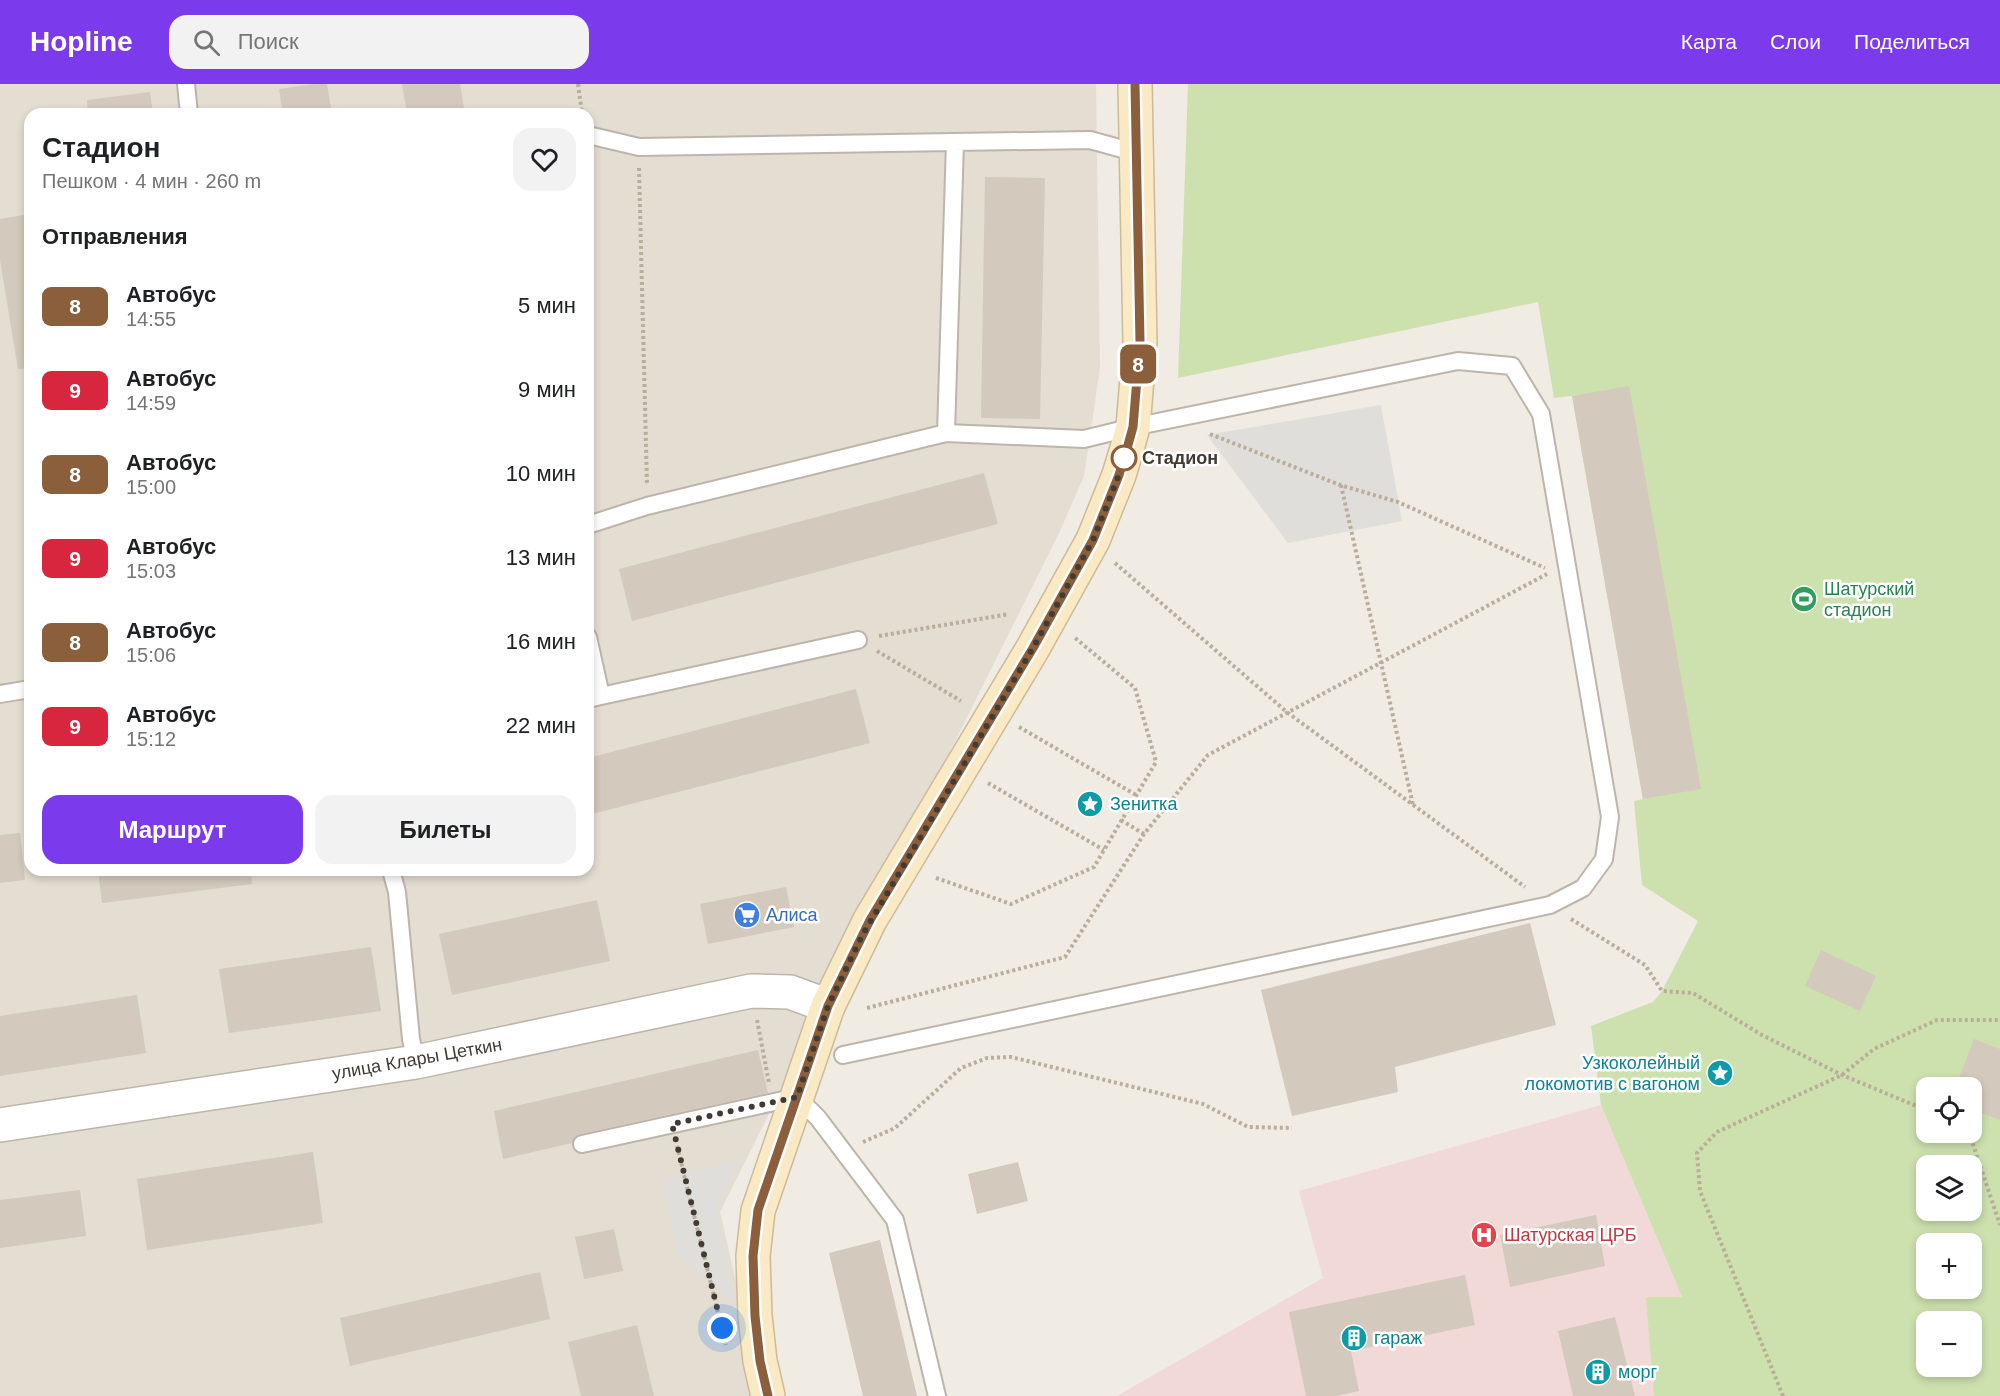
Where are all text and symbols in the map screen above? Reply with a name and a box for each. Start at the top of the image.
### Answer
search box [169,15,589,69]
text: Hopline [30,26,133,57]
icon: search [190,26,223,59]
text: Поиск [238,29,299,54]
text: Карта [1681,30,1737,53]
text: Слои [1770,30,1821,53]
text: Поделиться [1854,30,1970,53]
button: heart [513,128,576,191]
text: Стадион [42,132,161,163]
text: Пешком · 4 мин · 260 m [42,170,261,192]
text: Отправления [42,224,188,249]
text: Автобус [126,282,216,307]
text: 5 мин [518,293,576,318]
text: 8 [69,295,81,318]
text: 14:55 [126,308,176,330]
line badge: 8 [1118,344,1158,384]
text: 8 [1132,353,1144,376]
text: Автобус [126,366,216,391]
text: 9 мин [518,377,576,402]
text: 9 [69,379,81,402]
text: 14:59 [126,392,176,414]
marker: Стадион [1111,445,1137,471]
place label: Стадион [1142,448,1218,468]
text: Автобус [126,450,216,475]
text: 10 мин [506,461,576,486]
text: 8 [69,463,81,486]
text: 15:00 [126,476,176,498]
text: Автобус [126,534,216,559]
text: 13 мин [506,545,576,570]
text: 9 [69,547,81,570]
text: 15:03 [126,560,176,582]
place label: Шатурский стадион [1824,579,1914,620]
sports icon: Шатурский стадион [1789,584,1819,614]
text: Автобус [126,618,216,643]
text: 16 мин [506,629,576,654]
text: 8 [69,631,81,654]
text: 15:06 [126,644,176,666]
text: Автобус [126,702,216,727]
text: 22 мин [506,713,576,738]
text: 9 [69,715,81,738]
text: 15:12 [126,728,176,750]
place icon: Зенитка [1075,789,1105,819]
place label: Зенитка [1110,794,1178,814]
button: Маршрут [42,795,303,864]
button: Билеты [315,795,576,864]
supermarket icon: Алиса [732,900,762,930]
place label: Алиса [766,905,819,925]
street label: улица Клары Цеткин [330,1034,504,1084]
place label: Узкоколейный локомотив с вагоном [1524,1053,1700,1094]
place icon: Узкоколейный локомотив с вагоном [1705,1058,1735,1088]
map controls [1916,1077,1982,1377]
button: locate [1916,1077,1982,1143]
button: layers [1916,1155,1982,1221]
hospital icon: Шатурская ЦРБ [1469,1220,1499,1250]
place label: Шатурская ЦРБ [1504,1225,1637,1245]
button: + [1916,1233,1982,1299]
button: − [1916,1311,1982,1377]
your location [707,1313,737,1343]
building icon: гараж [1339,1323,1369,1353]
place label: гараж [1374,1328,1422,1348]
building icon: морг [1583,1357,1613,1387]
place label: морг [1618,1362,1657,1382]

